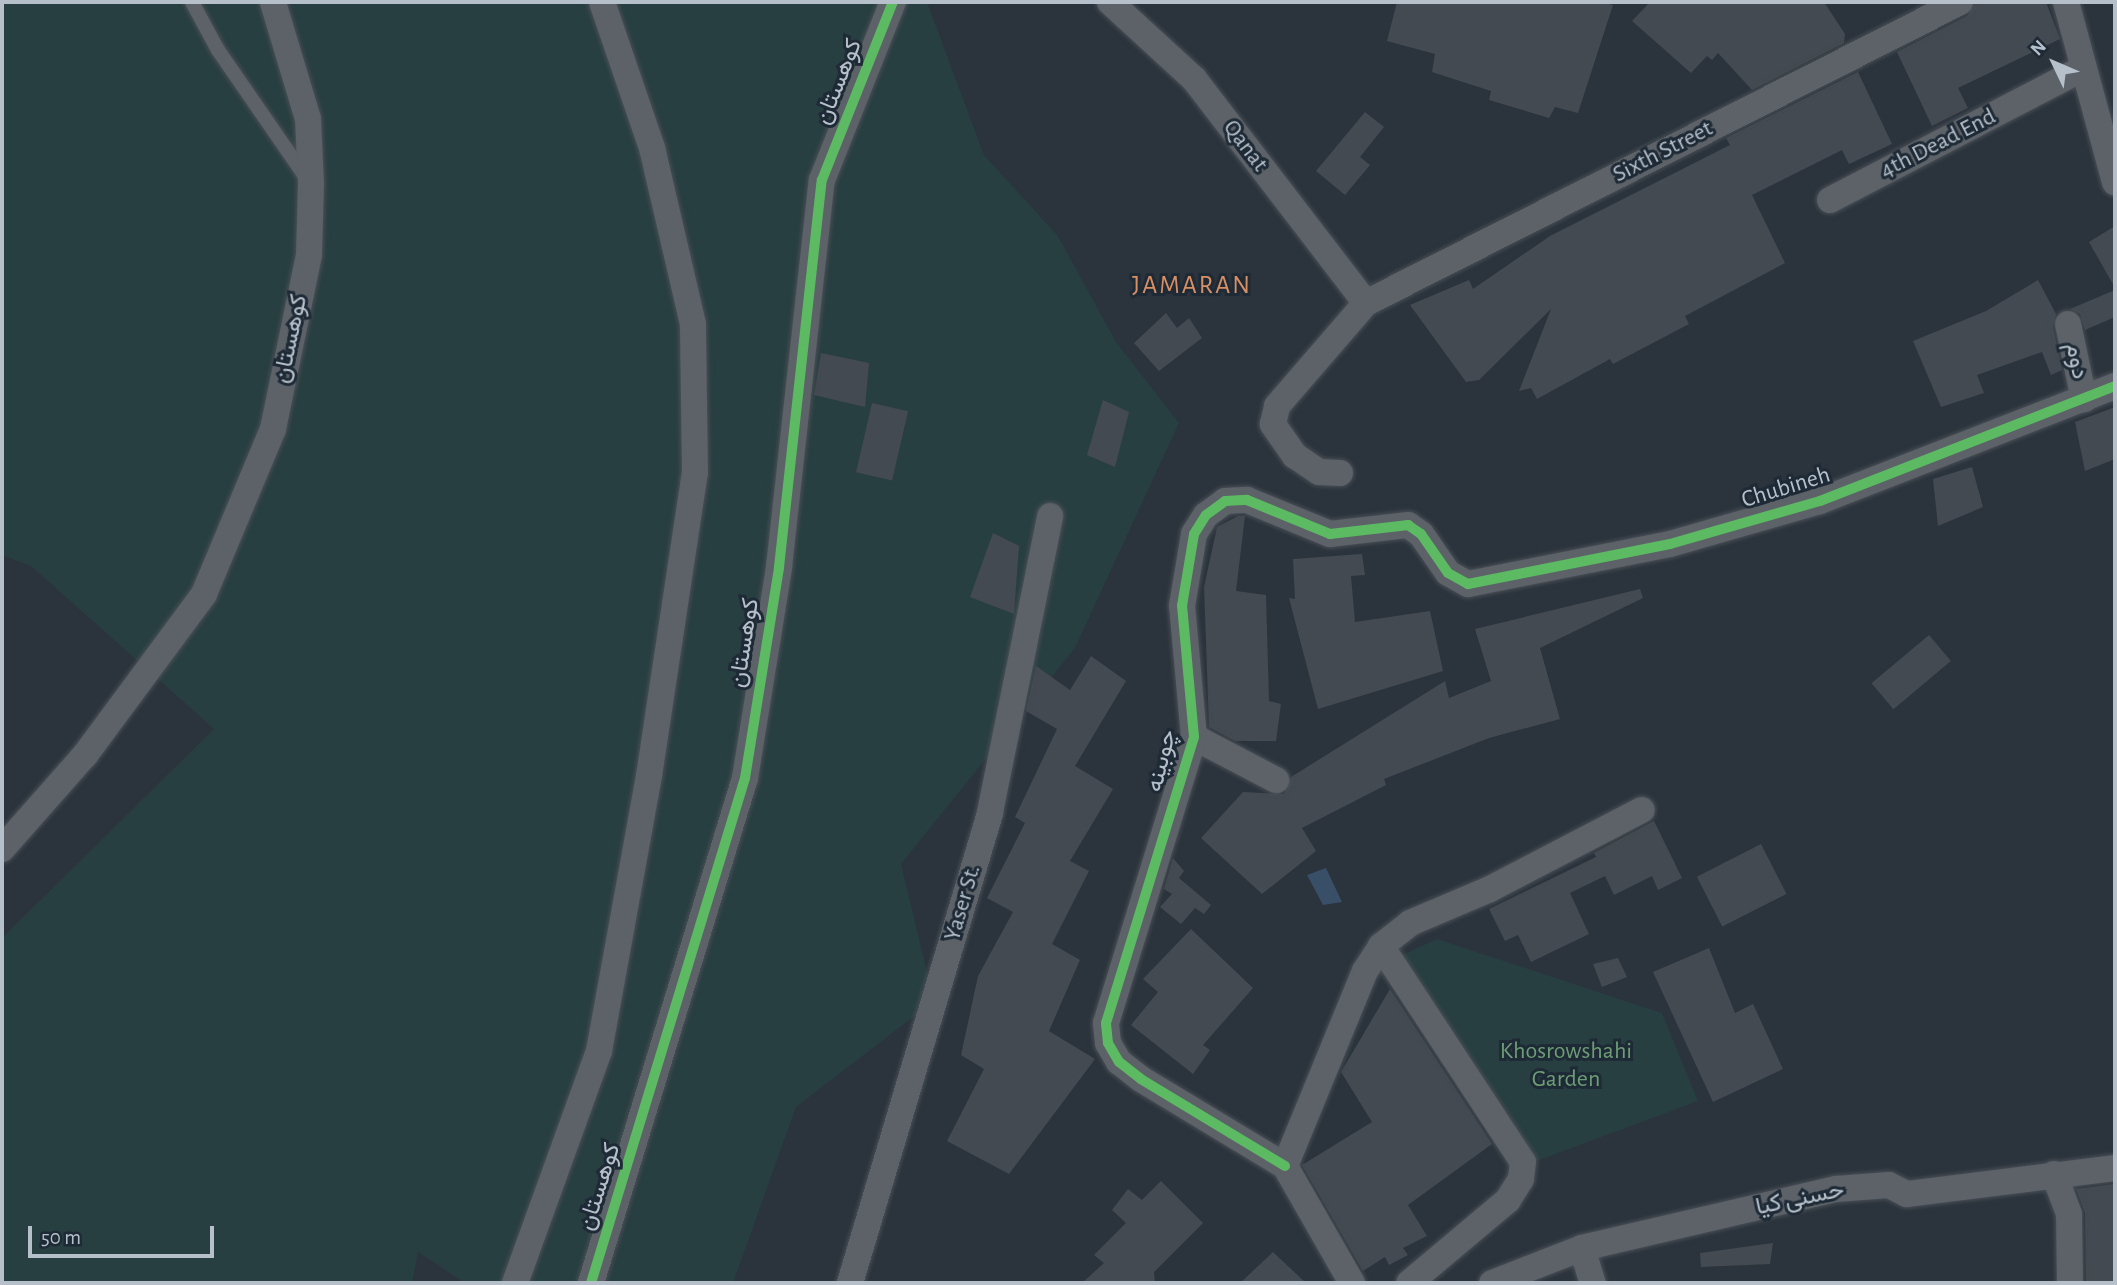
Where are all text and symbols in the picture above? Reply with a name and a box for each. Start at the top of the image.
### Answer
north arrow [2019,28,2089,98]
street label: کوهستان [809,35,869,129]
text: N [2027,37,2050,59]
street label: 4th Dead End [1875,103,2001,185]
street label: Qanat [1216,114,1274,178]
street label: Sixth Street [1608,115,1718,189]
district label: JAMARAN [1133,270,1251,302]
street label: کوهستان [268,292,314,386]
street label: دوم [2058,340,2094,382]
street label: Chubineh [1738,461,1834,515]
street label: کوهستان [724,596,766,690]
street label: چوبینه [1140,727,1184,795]
street label: Yaser St. [938,862,988,944]
park label: Khosrowshahi Garden [1500,1038,1632,1094]
street label: کوهستان [572,1140,628,1234]
street label: حسنی کیا [1753,1176,1847,1222]
scale bar [32,1212,217,1256]
text: 50 m [41,1227,81,1248]

